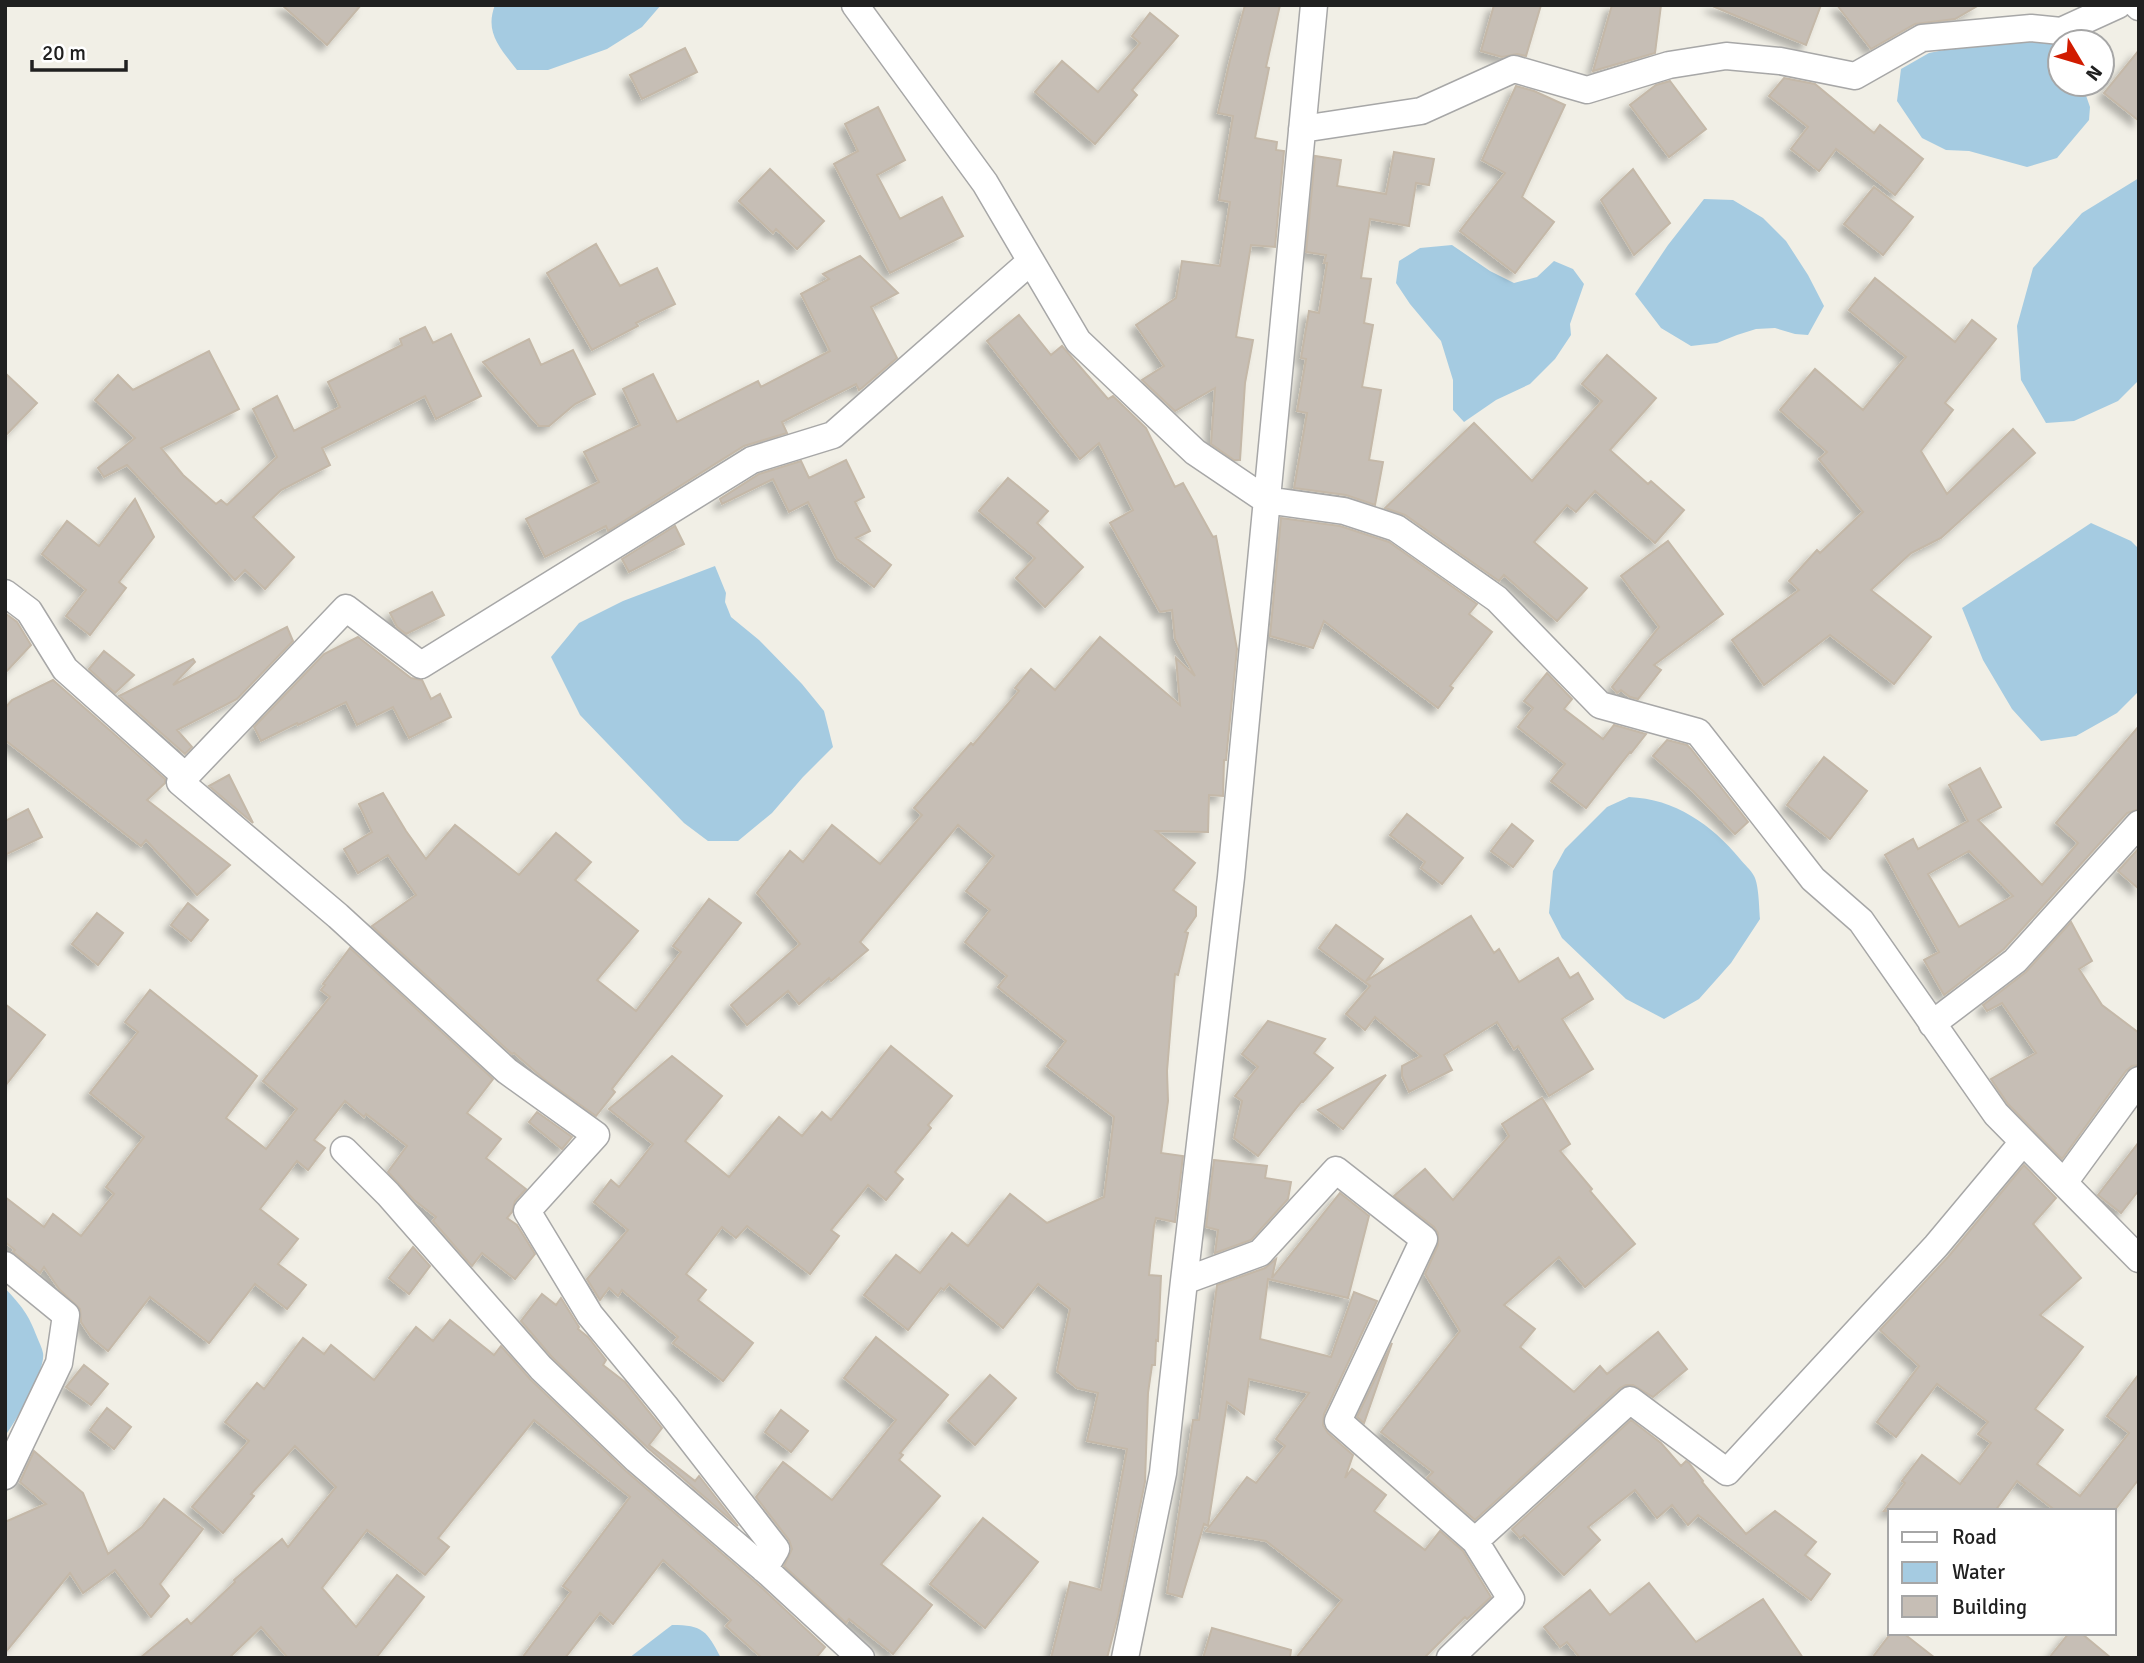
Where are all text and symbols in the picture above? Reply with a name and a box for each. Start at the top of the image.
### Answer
scale bar [32,28,126,72]
north arrow [2046,28,2116,98]
text: 20 m [42,40,86,66]
text: N [2080,60,2107,85]
legend [1888,1509,2116,1635]
text: Road [1952,1524,1997,1550]
text: Water [1952,1559,2005,1585]
text: Building [1952,1594,2027,1620]

